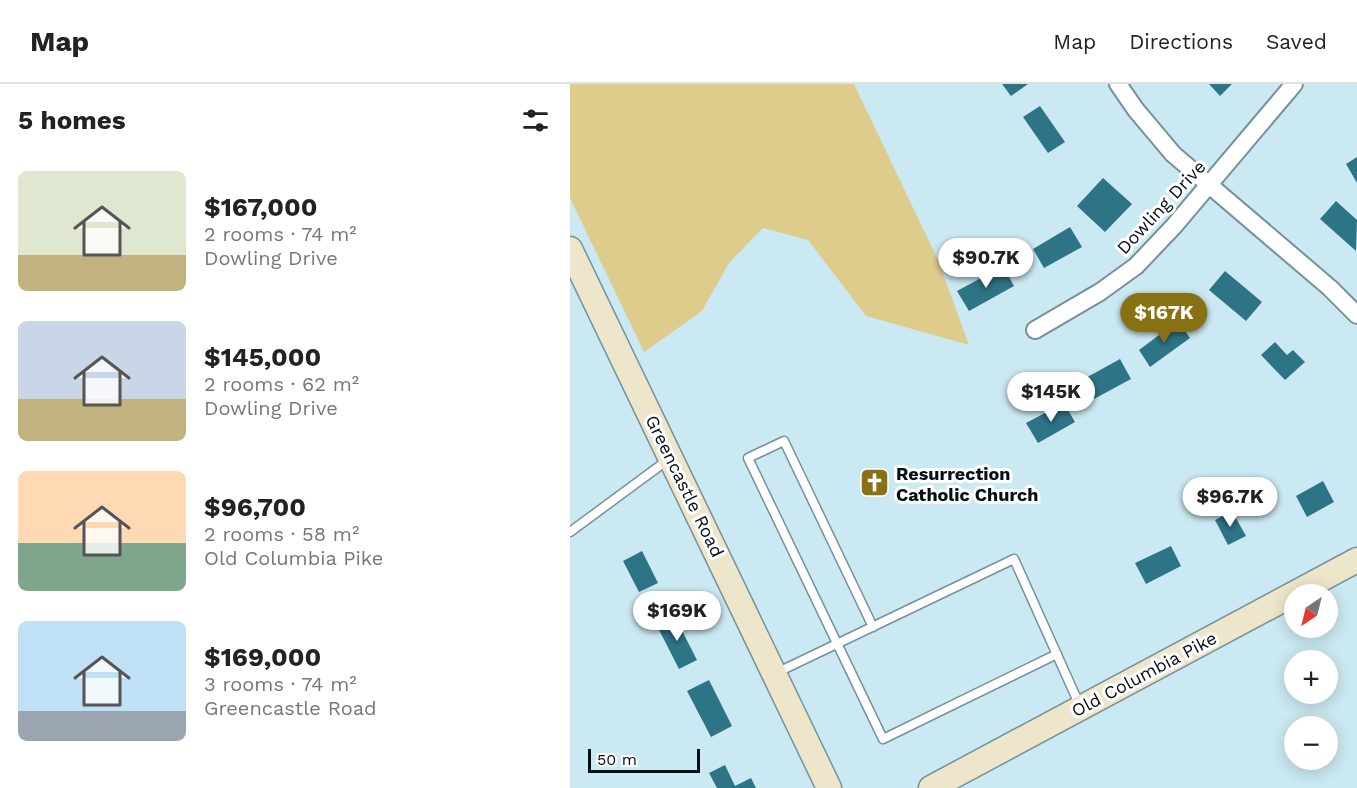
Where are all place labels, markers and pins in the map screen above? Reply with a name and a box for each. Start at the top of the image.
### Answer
pin: $90.7K [937,238,1035,289]
pin: $167K [1122,293,1206,344]
pin: $145K [1009,372,1093,423]
place label: Resurrection Catholic Church [896,463,1038,505]
church icon: Resurrection Catholic Church [859,467,891,499]
pin: $96.7K [1181,477,1279,528]
pin: $169K [635,591,719,642]

